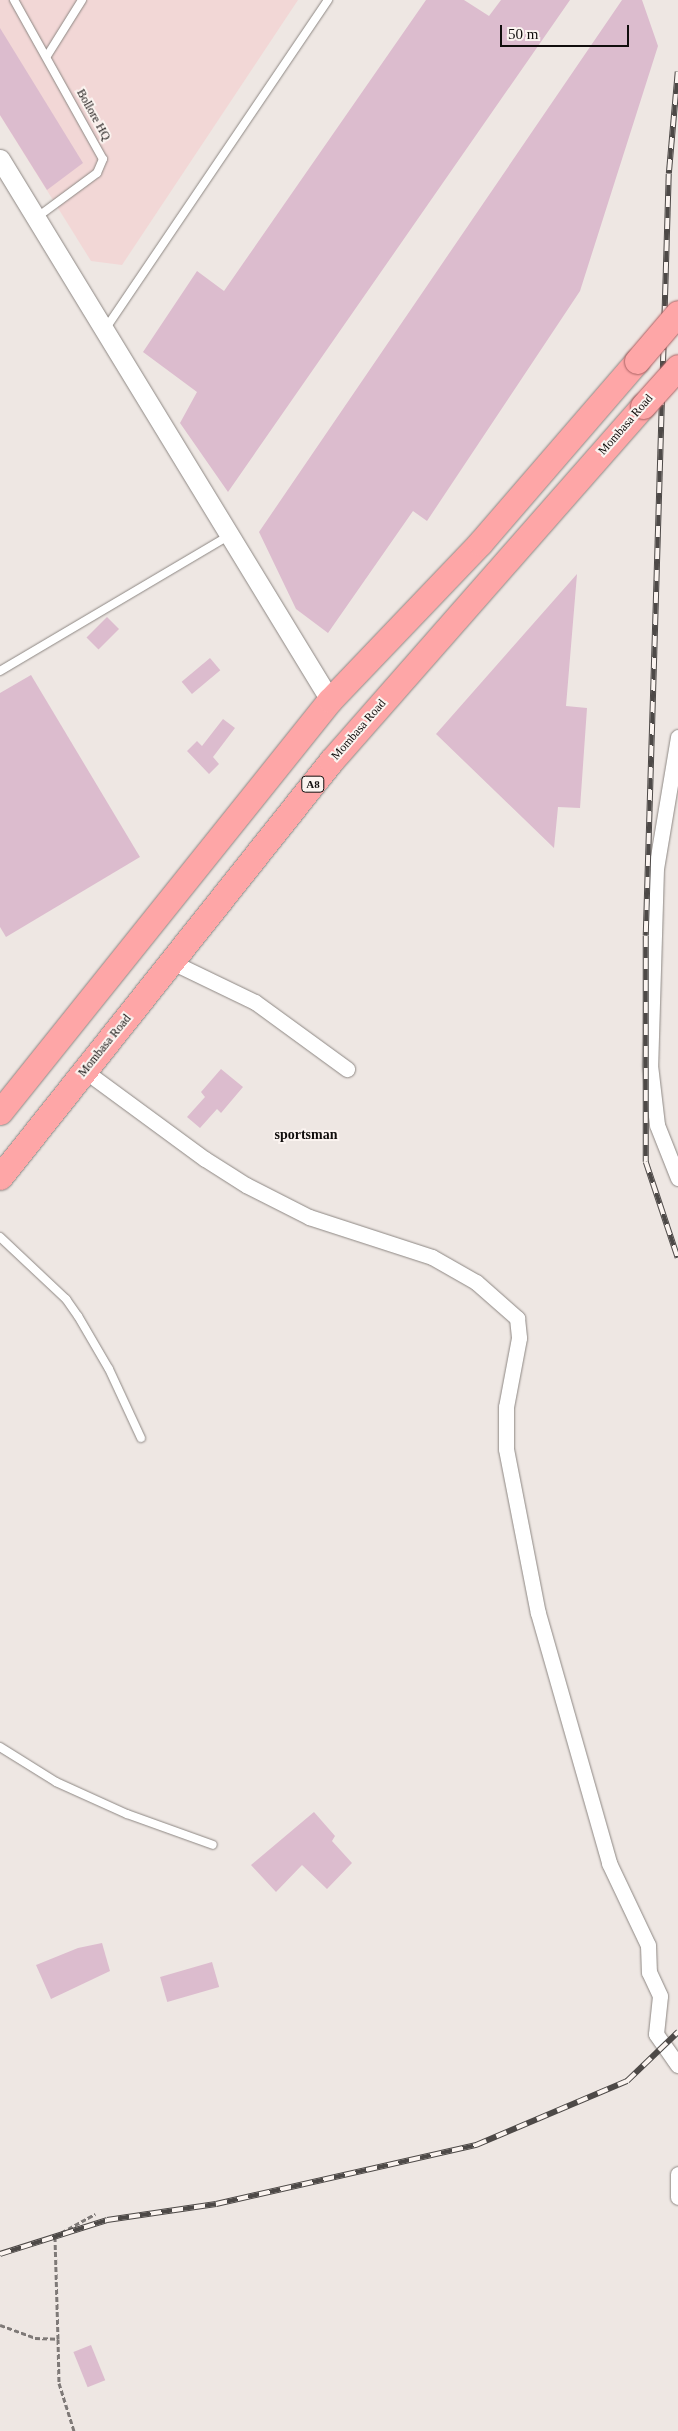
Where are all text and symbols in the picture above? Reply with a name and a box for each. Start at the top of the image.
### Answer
scale bar [503,15,632,47]
text: 50 m [508,26,538,42]
street label: Bollore HQ [73,87,113,143]
street label: Mombasa Road [596,392,656,458]
street label: Mombasa Road [329,697,389,763]
road number: A8 [300,776,326,792]
street label: Mombasa Road [76,1012,134,1080]
district label: sportsman [274,1127,338,1143]

